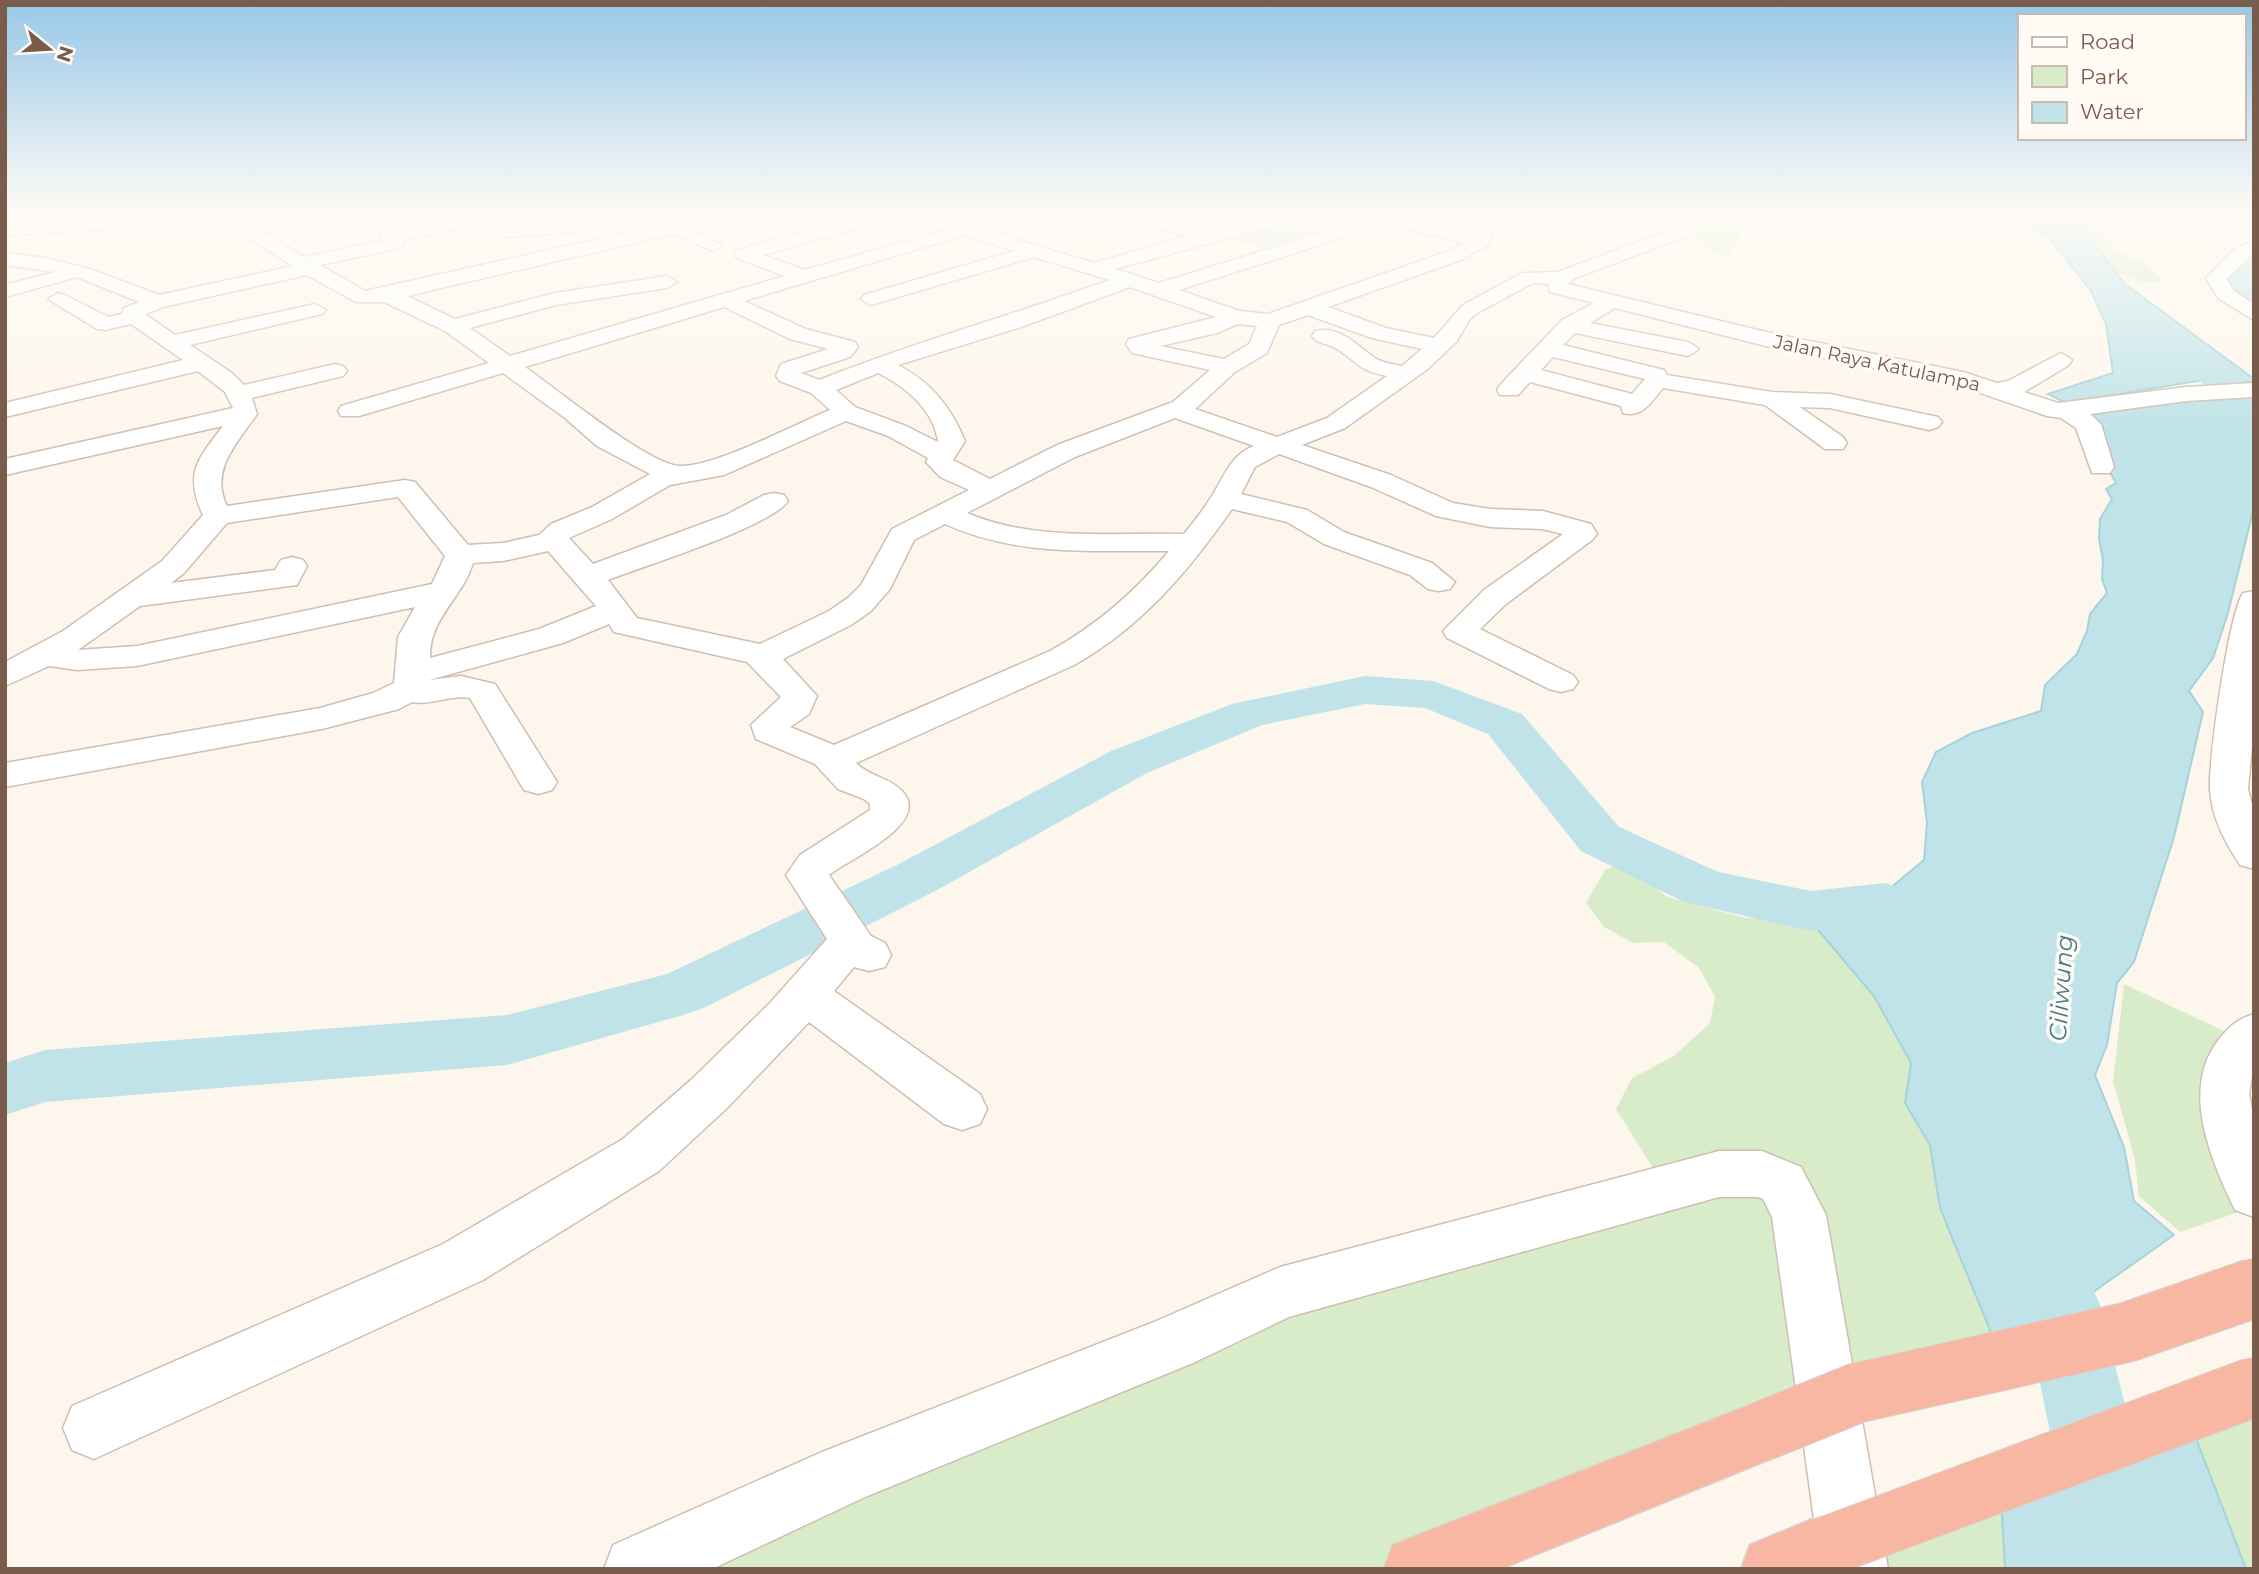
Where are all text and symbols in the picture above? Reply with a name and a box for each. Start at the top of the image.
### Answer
north arrow [14,14,84,84]
legend [2018,14,2245,140]
text: Road [2080,29,2135,54]
text: N [51,43,78,65]
text: Park [2080,64,2128,89]
text: Water [2080,99,2144,124]
street label: Jalan Raya Katulampa [1770,330,1983,396]
water label: Ciliwung [2043,934,2079,1042]

